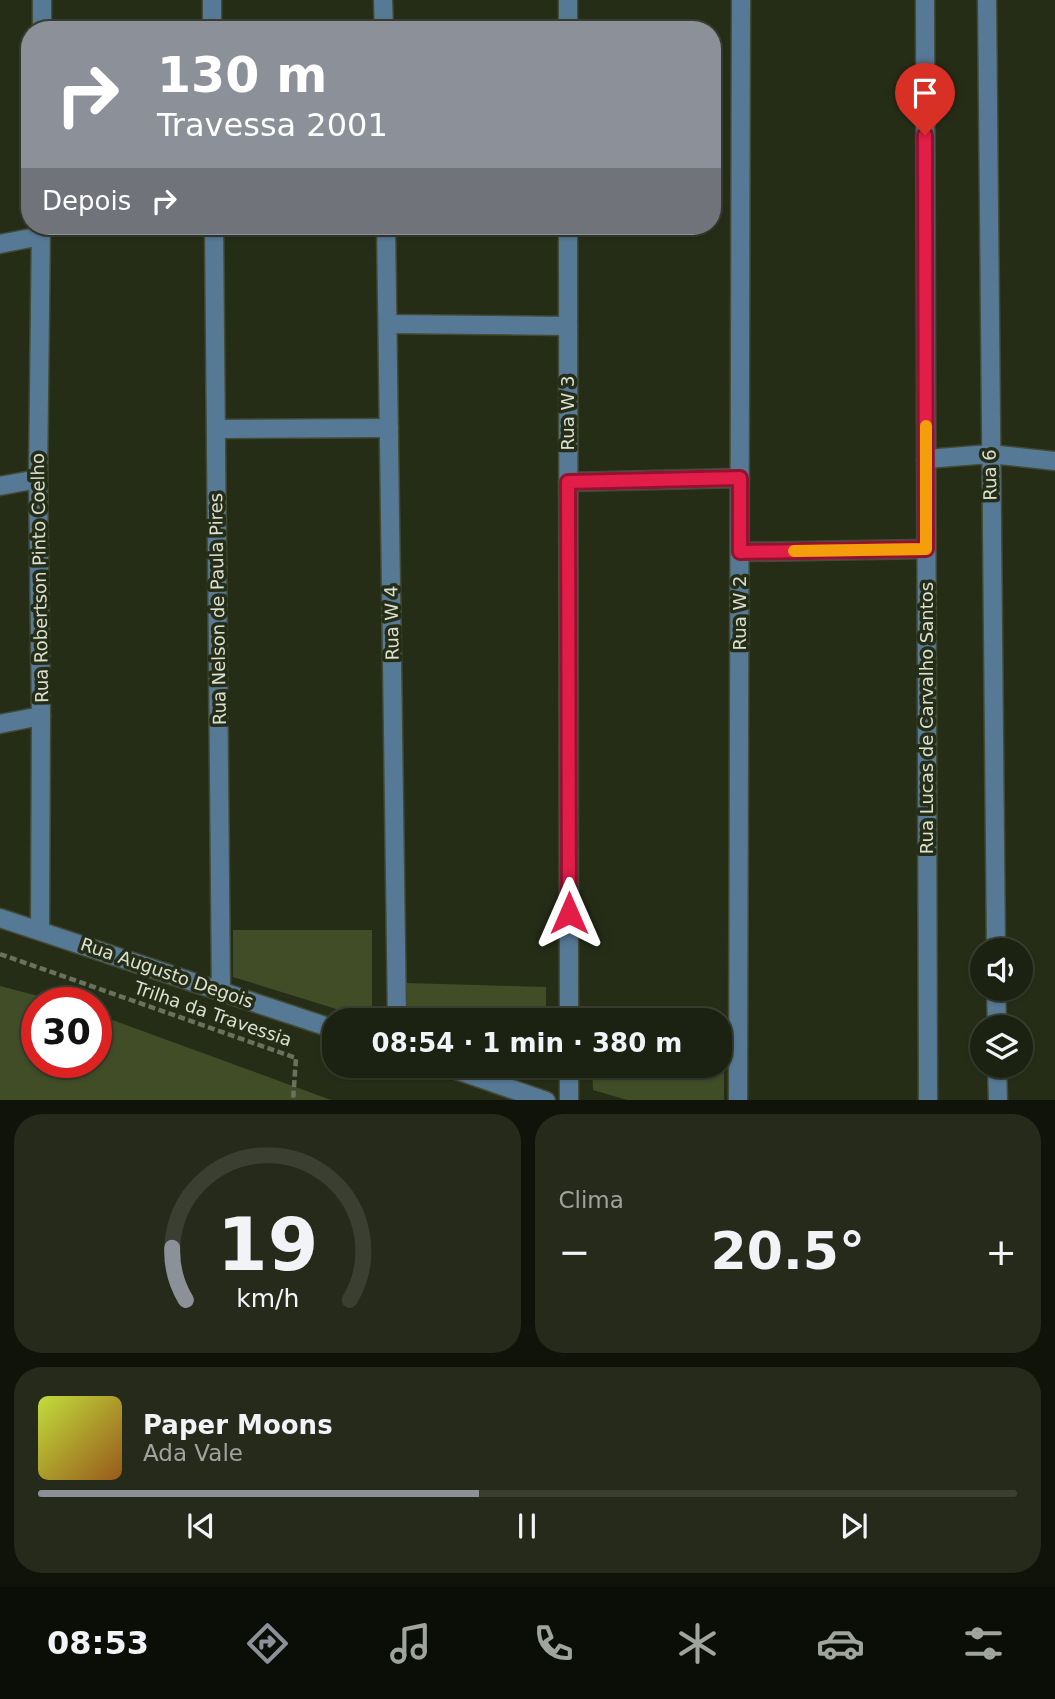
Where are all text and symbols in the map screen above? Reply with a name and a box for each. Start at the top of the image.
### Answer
text: 130 m [157,47,327,104]
icon: right [42,49,133,140]
pin [895,63,955,135]
icon: arrive [906,74,944,112]
text: Travessa 2001 [157,106,388,144]
icon: right [145,182,183,220]
text: Depois [42,186,131,216]
street label: Rua W 3 [557,376,578,450]
street label: Rua 6 [979,449,1000,501]
street label: Rua Robertson Pinto Coelho [27,453,52,703]
street label: Rua Nelson de Paula Pires [205,493,230,725]
street label: Rua W 2 [729,576,750,650]
street label: Rua Lucas de Carvalho Santos [916,582,937,854]
street label: Rua W 4 [380,585,403,661]
position arrow [532,876,606,950]
street label: Rua Augusto Degois [78,933,256,1012]
map controls [970,938,1033,1078]
button: sound [970,938,1033,1001]
street label: Trilha da Travessia [131,976,295,1050]
speed limit sign: 30 [21,987,112,1078]
button: layers [970,1015,1033,1078]
text: 08:54 · 1 min · 380 m [372,1028,682,1058]
text: Clima [559,1187,624,1213]
text: 19 [217,1202,318,1287]
text: 20.5° [711,1221,865,1281]
text: − [559,1230,590,1274]
text: + [985,1230,1017,1274]
text: km/h [236,1283,299,1312]
text: Paper Moons [143,1410,333,1440]
text: Ada Vale [143,1440,243,1466]
icon: previous [182,1507,220,1545]
icon: pause [508,1507,546,1545]
icon: next [835,1507,873,1545]
icon: directions [243,1619,292,1668]
icon: music [386,1619,435,1668]
icon: phone [529,1619,578,1668]
icon: climate [673,1619,722,1668]
icon: car [816,1619,865,1668]
icon: filters [959,1619,1008,1668]
text: 08:53 [47,1624,149,1662]

